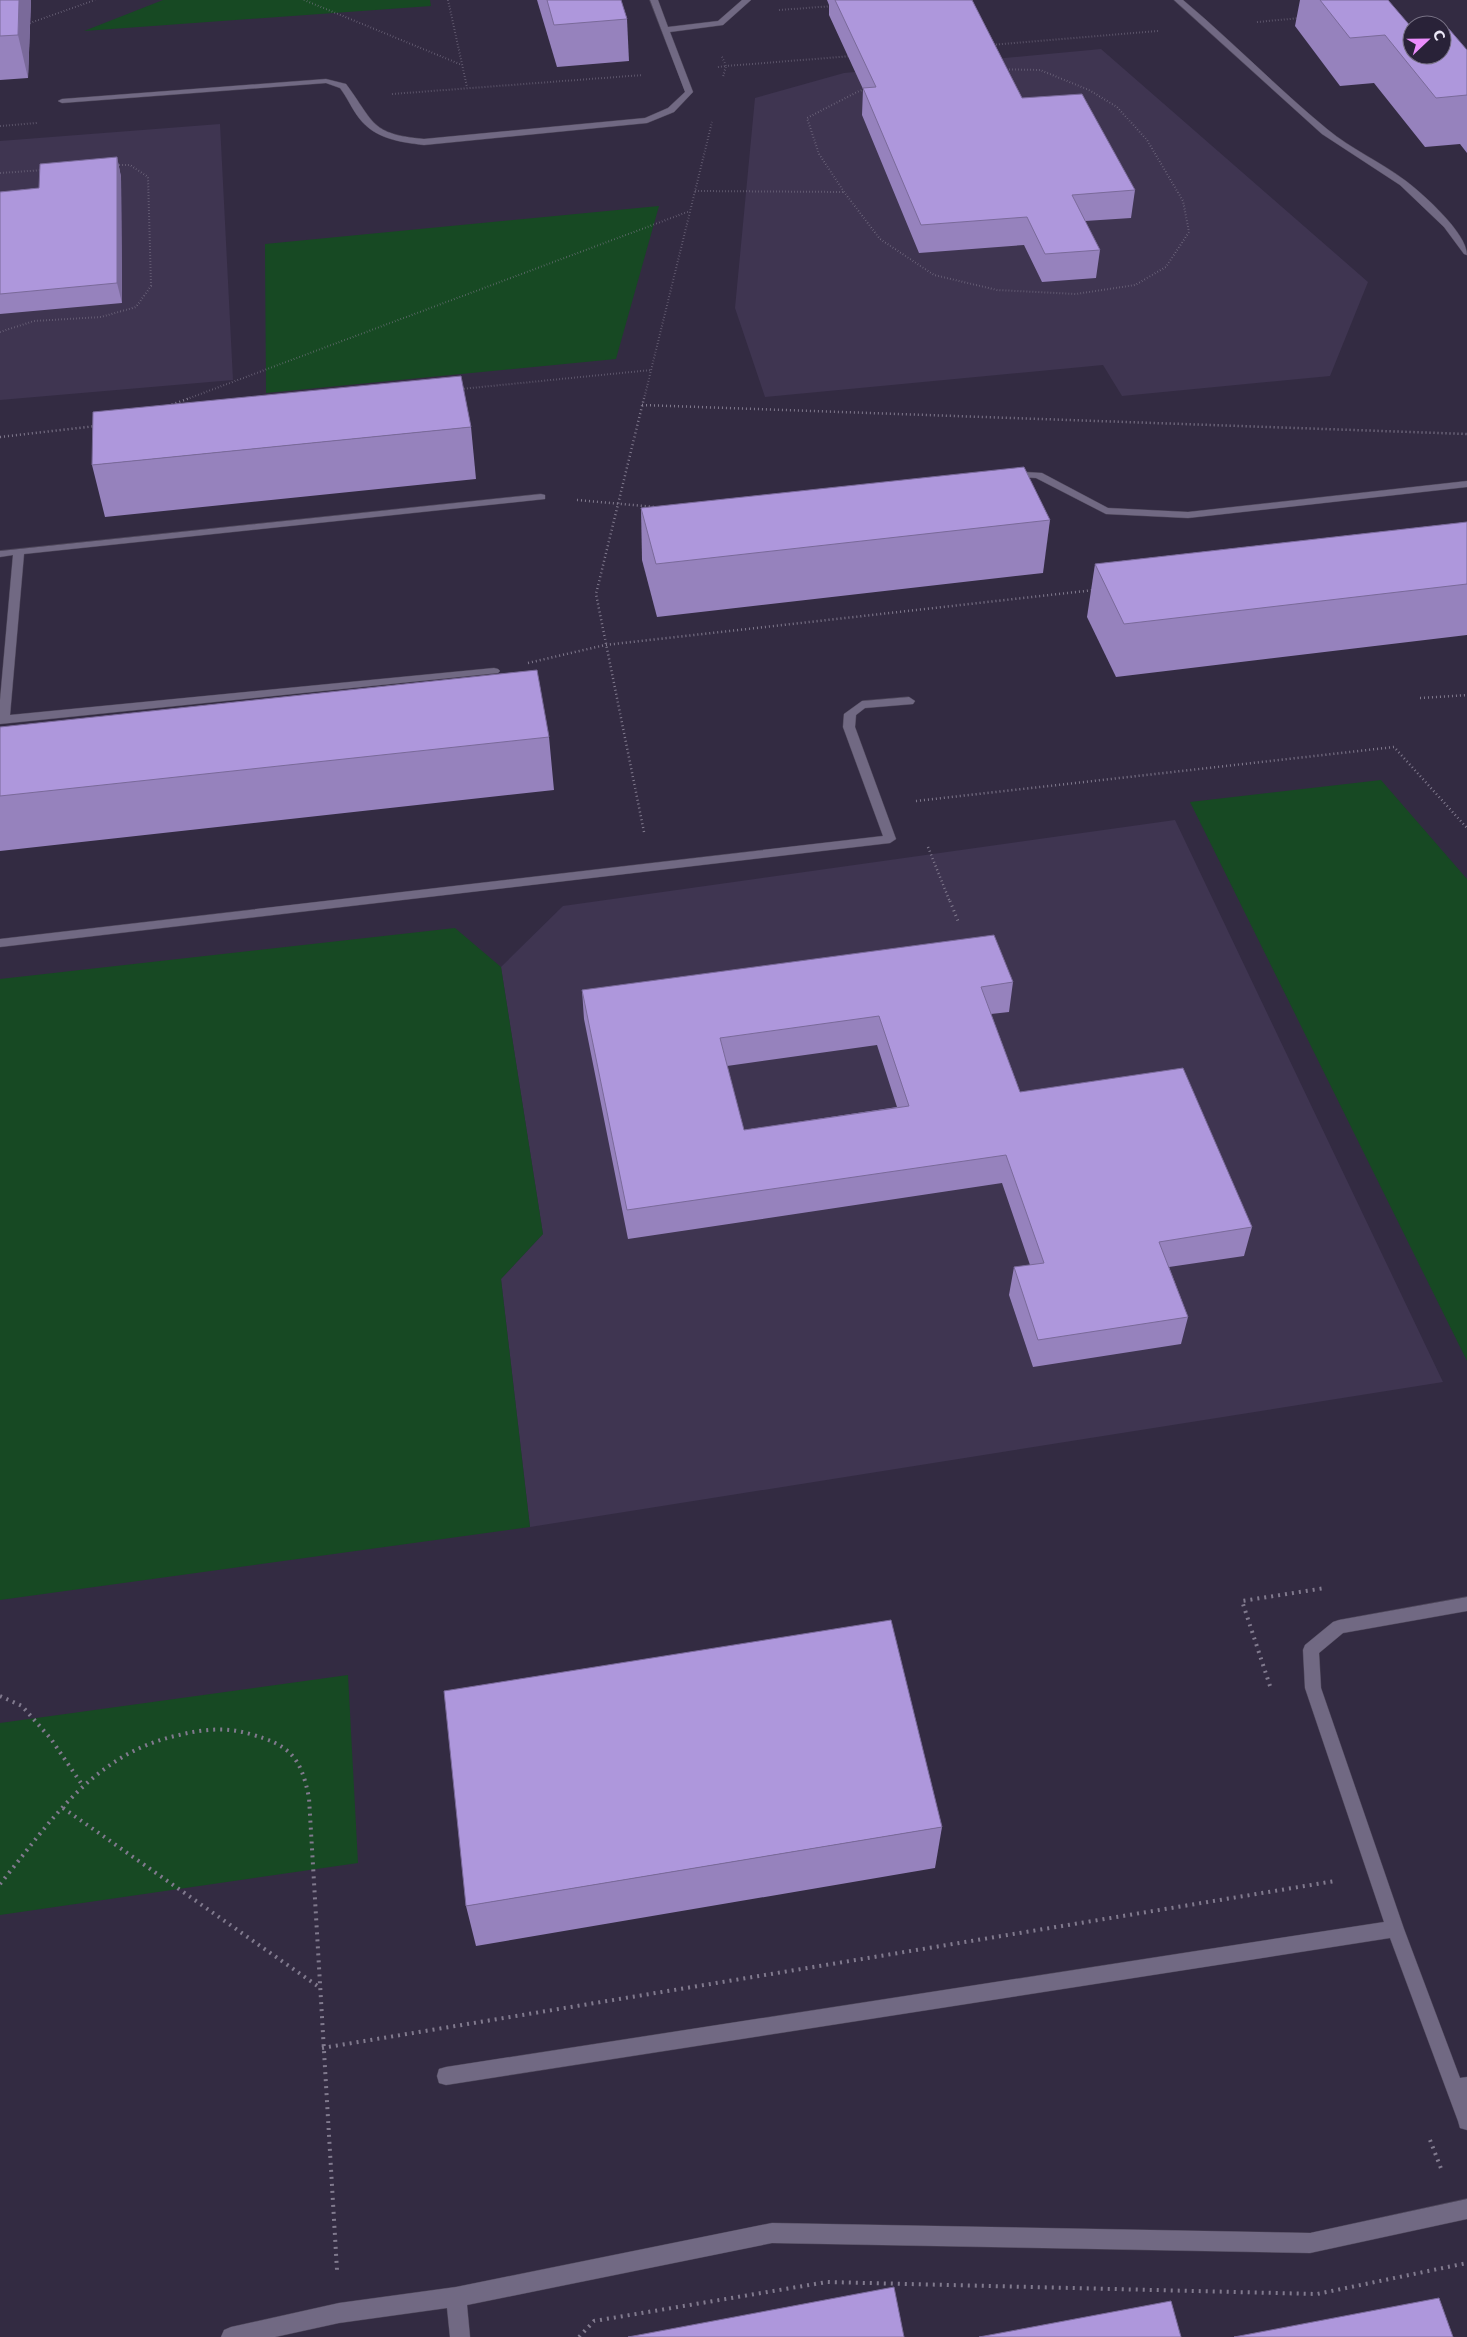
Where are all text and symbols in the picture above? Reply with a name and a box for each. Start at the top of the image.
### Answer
north arrow [1402,15,1452,65]
text: С [1430,27,1448,43]

